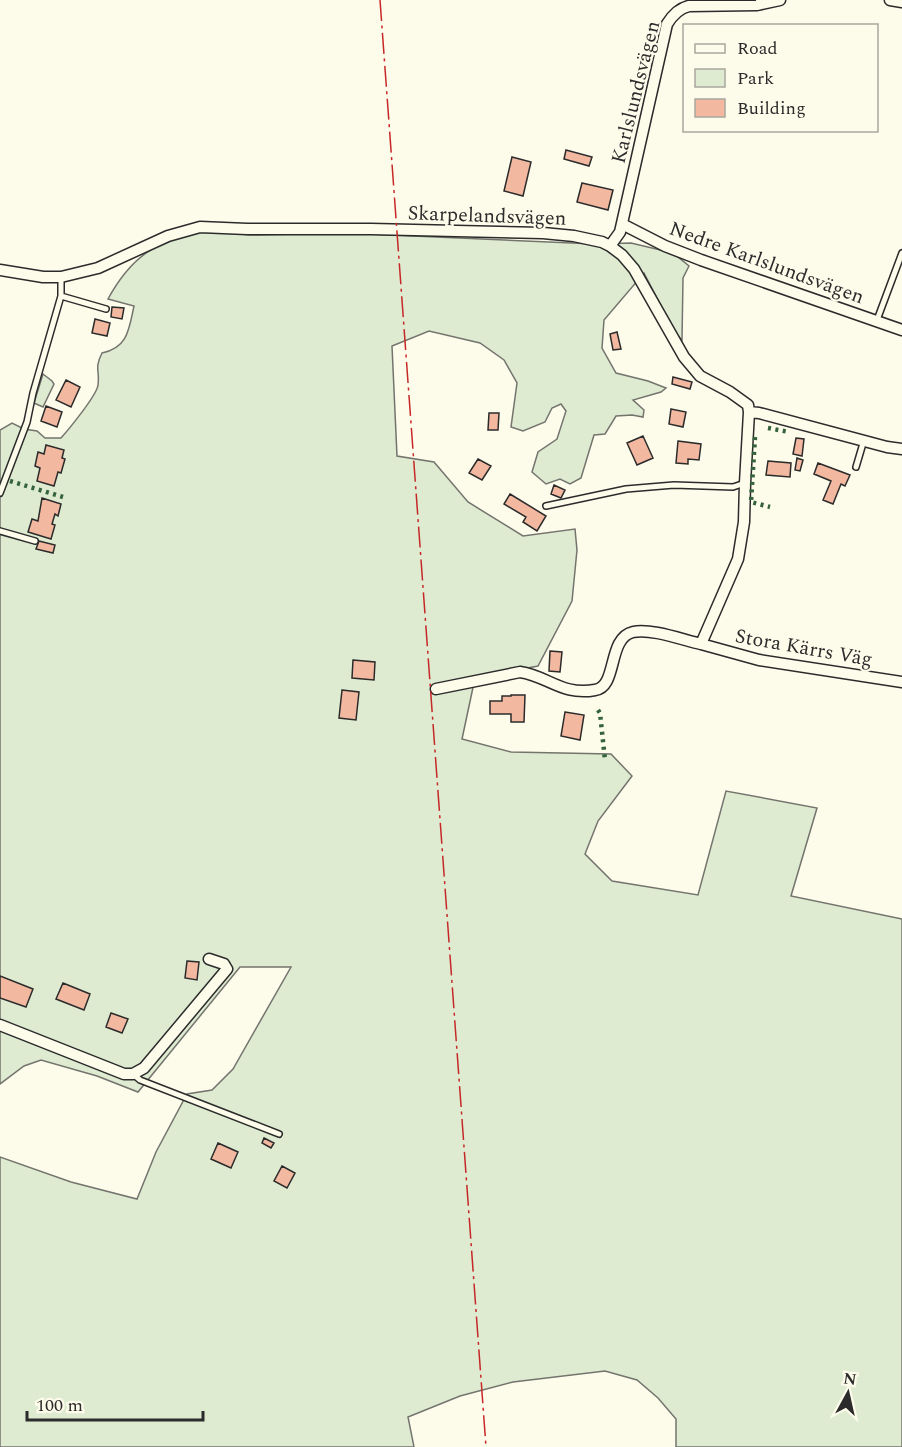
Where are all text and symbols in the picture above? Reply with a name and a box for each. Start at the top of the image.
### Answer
street label: Karlslundsvägen [604,18,668,167]
legend [683,24,878,132]
text: Road [737,35,778,62]
text: Park [737,65,774,92]
text: Building [737,95,806,122]
street label: Skarpelandsvägen [407,198,567,234]
street label: Nedre Karlslundsvägen [665,214,868,312]
street label: Stora Kärrs Väg [733,621,875,675]
north arrow [818,1363,878,1423]
text: N [842,1366,858,1392]
scale bar [27,1384,202,1422]
text: 100 m [36,1392,83,1419]

